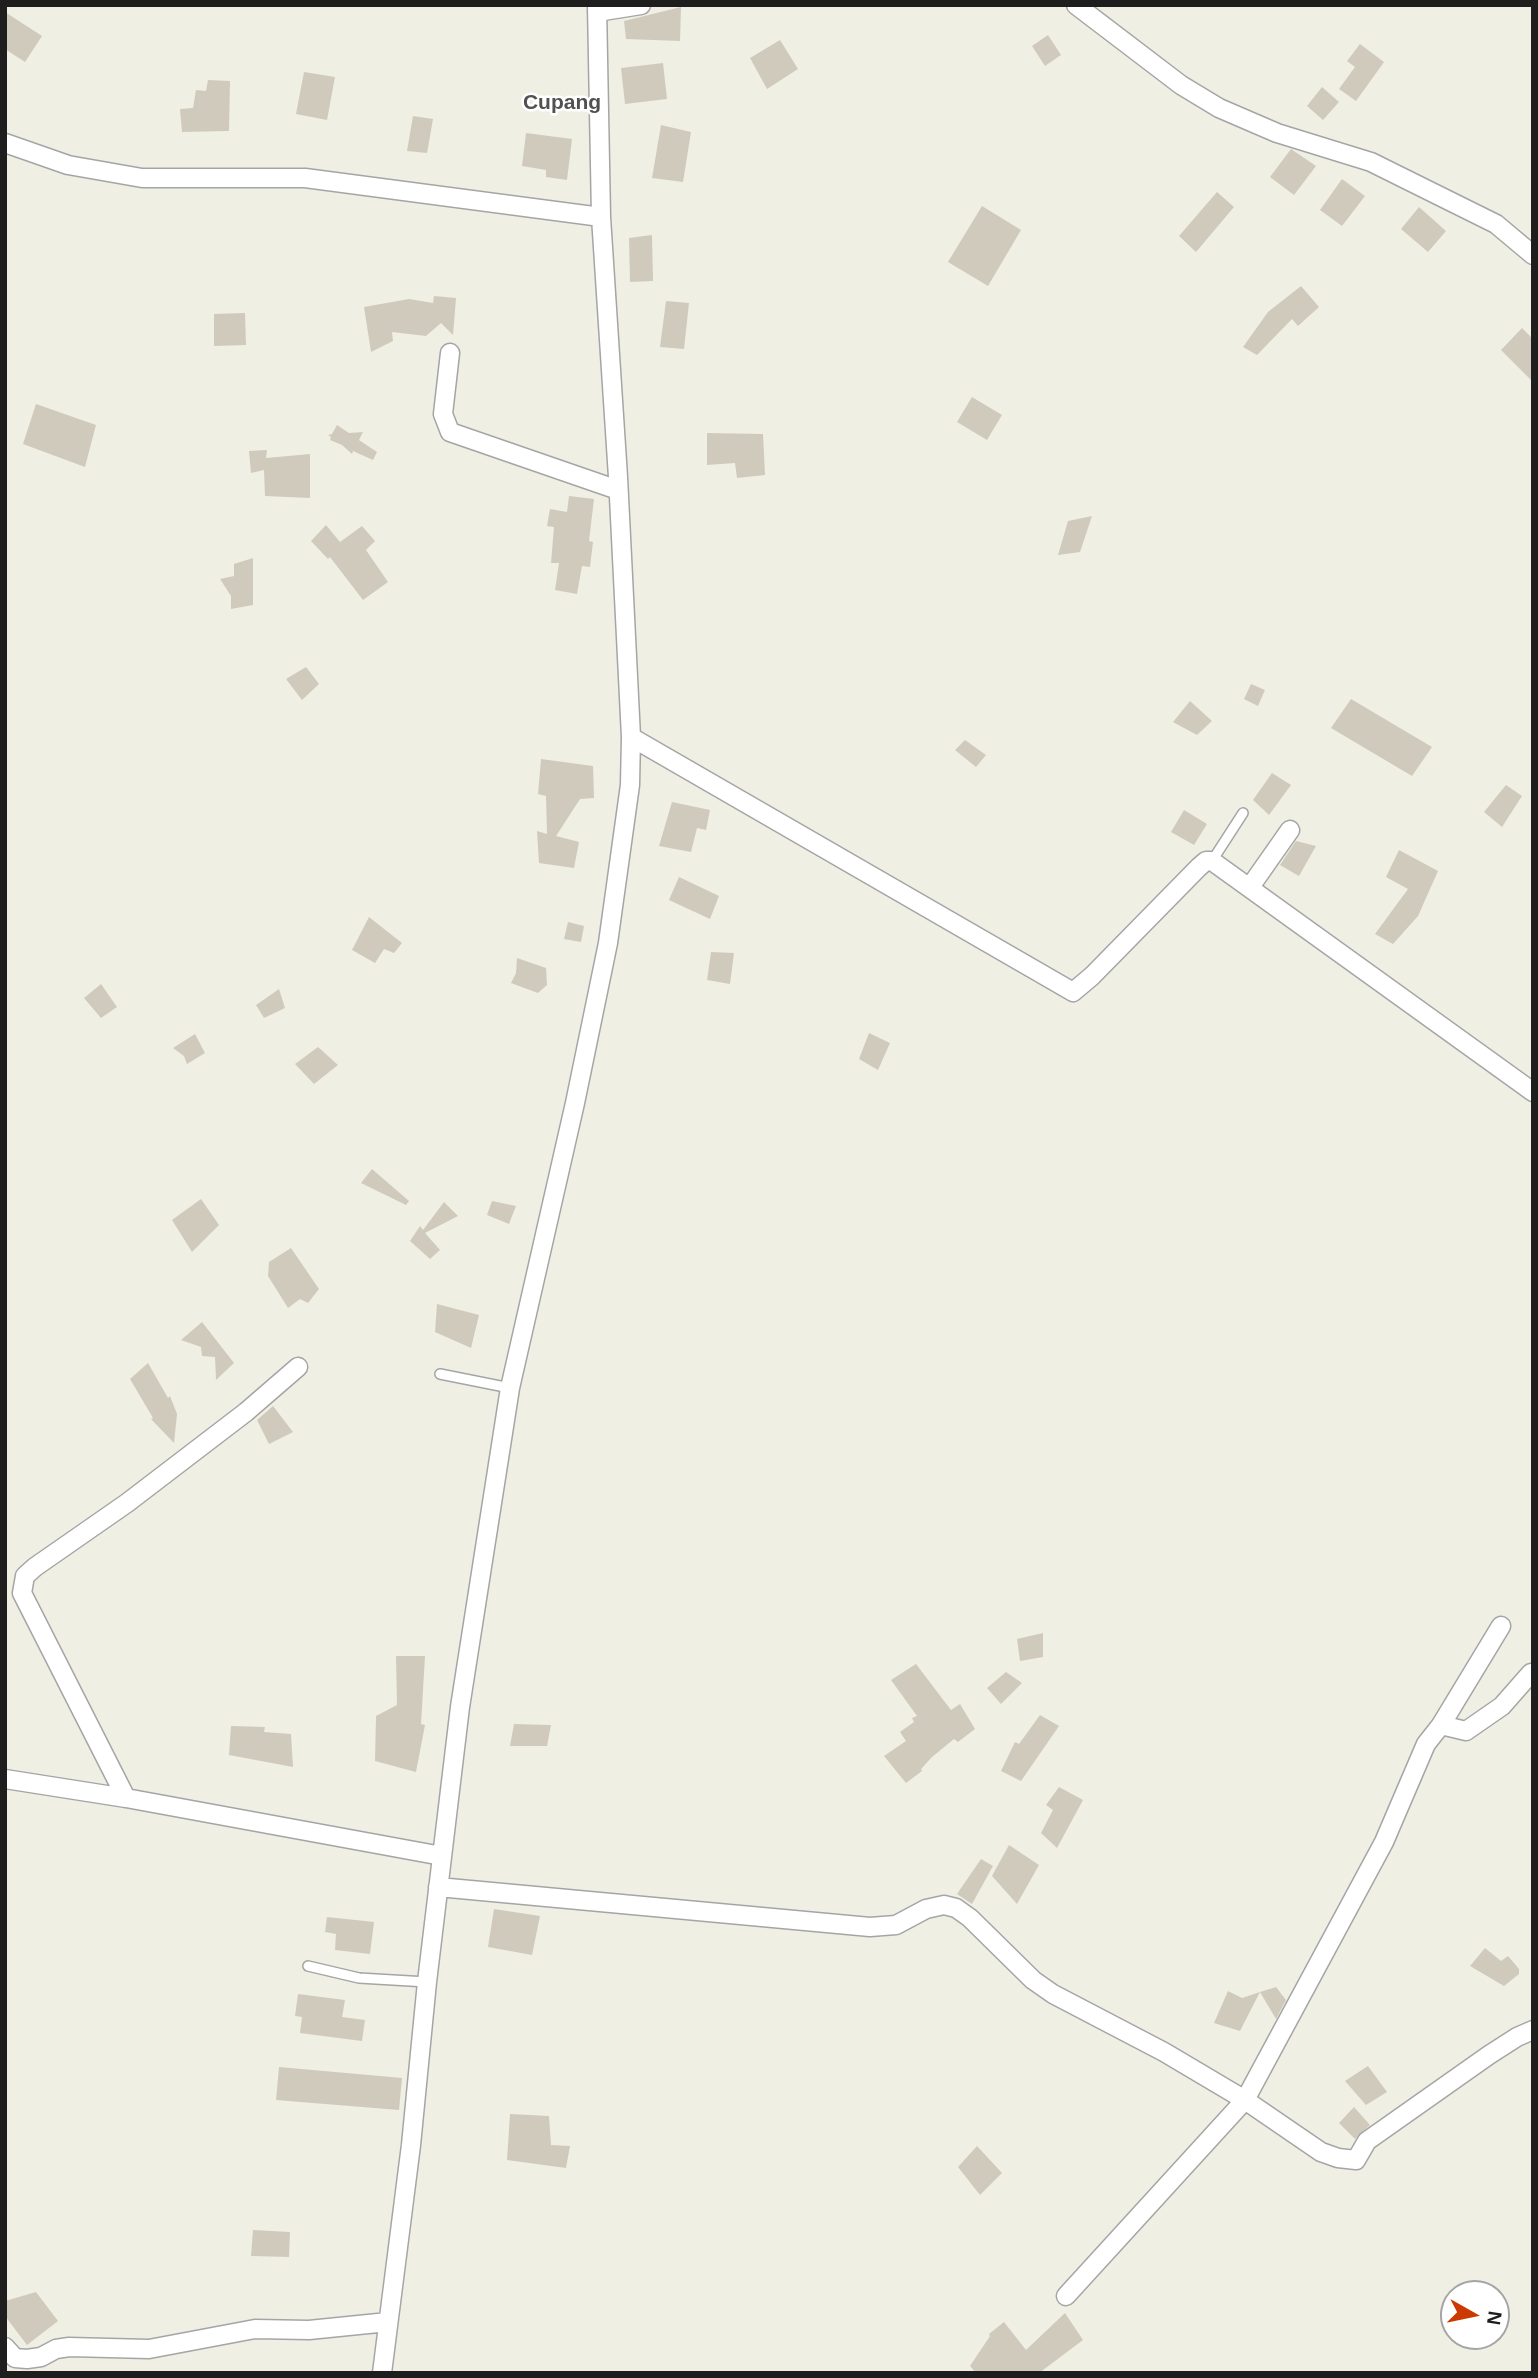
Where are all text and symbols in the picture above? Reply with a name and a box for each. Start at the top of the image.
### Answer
district label: Cupang [523,90,601,116]
north arrow [1440,2280,1510,2350]
text: N [1483,2310,1506,2326]

